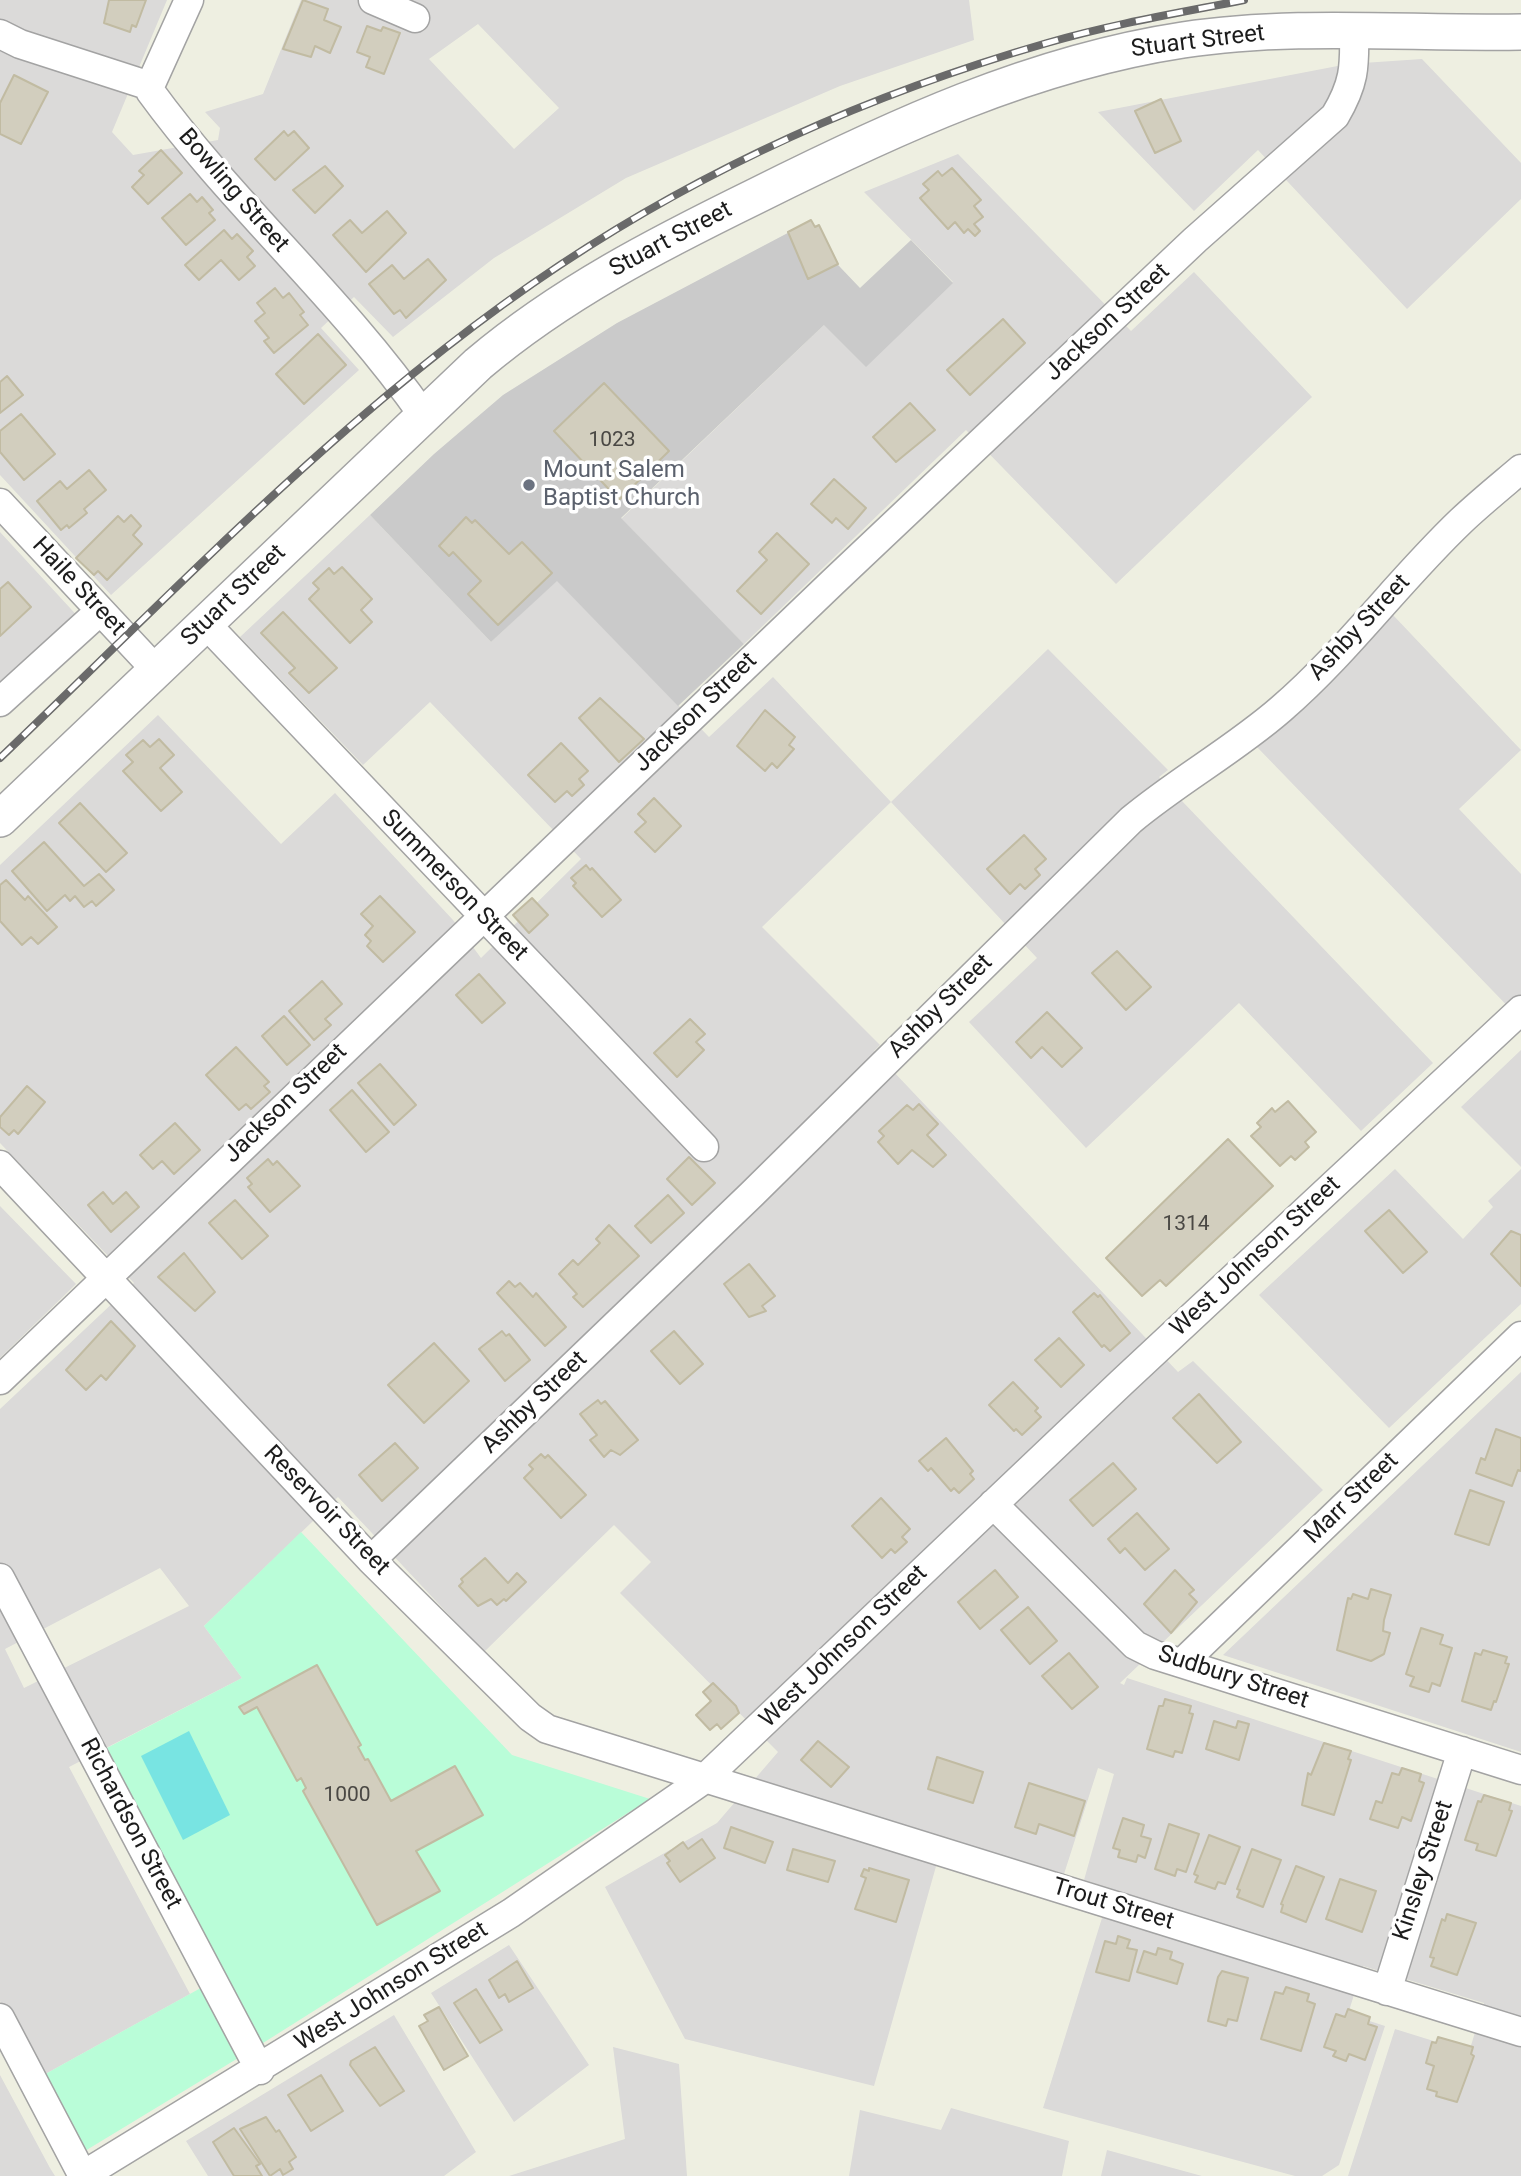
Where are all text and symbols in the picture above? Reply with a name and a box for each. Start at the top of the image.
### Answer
street label: Stuart Street [1130,20,1266,64]
street label: Bowling Street [172,123,294,259]
street label: Stuart Street [605,196,737,284]
street label: Jackson Street [1040,258,1176,388]
house number: 1023 [588,428,636,454]
place label: Mount Salem Baptist Church [543,457,700,513]
marker: Mount Salem Baptist Church [521,477,537,493]
street label: Haile Street [25,532,131,642]
street label: Stuart Street [176,539,292,653]
street label: Ashby Street [1303,569,1417,687]
street label: Jackson Street [629,647,763,779]
street label: Summerson Street [375,804,533,968]
street label: Ashby Street [883,949,999,1065]
street label: Jackson Street [219,1038,353,1170]
street label: West Johnson Street [1165,1171,1347,1343]
house number: 1314 [1162,1212,1210,1238]
street label: Ashby Street [476,1346,594,1460]
street label: Reservoir Street [257,1440,395,1582]
street label: Marr Street [1299,1447,1405,1551]
street label: West Johnson Street [754,1560,934,1734]
street label: Sudbury Street [1154,1640,1312,1716]
street label: Richardson Street [73,1734,187,1914]
house number: 1000 [323,1783,371,1809]
street label: Kinsley Street [1388,1797,1460,1945]
street label: Trout Street [1049,1873,1177,1937]
street label: West Johnson Street [290,1916,494,2058]

